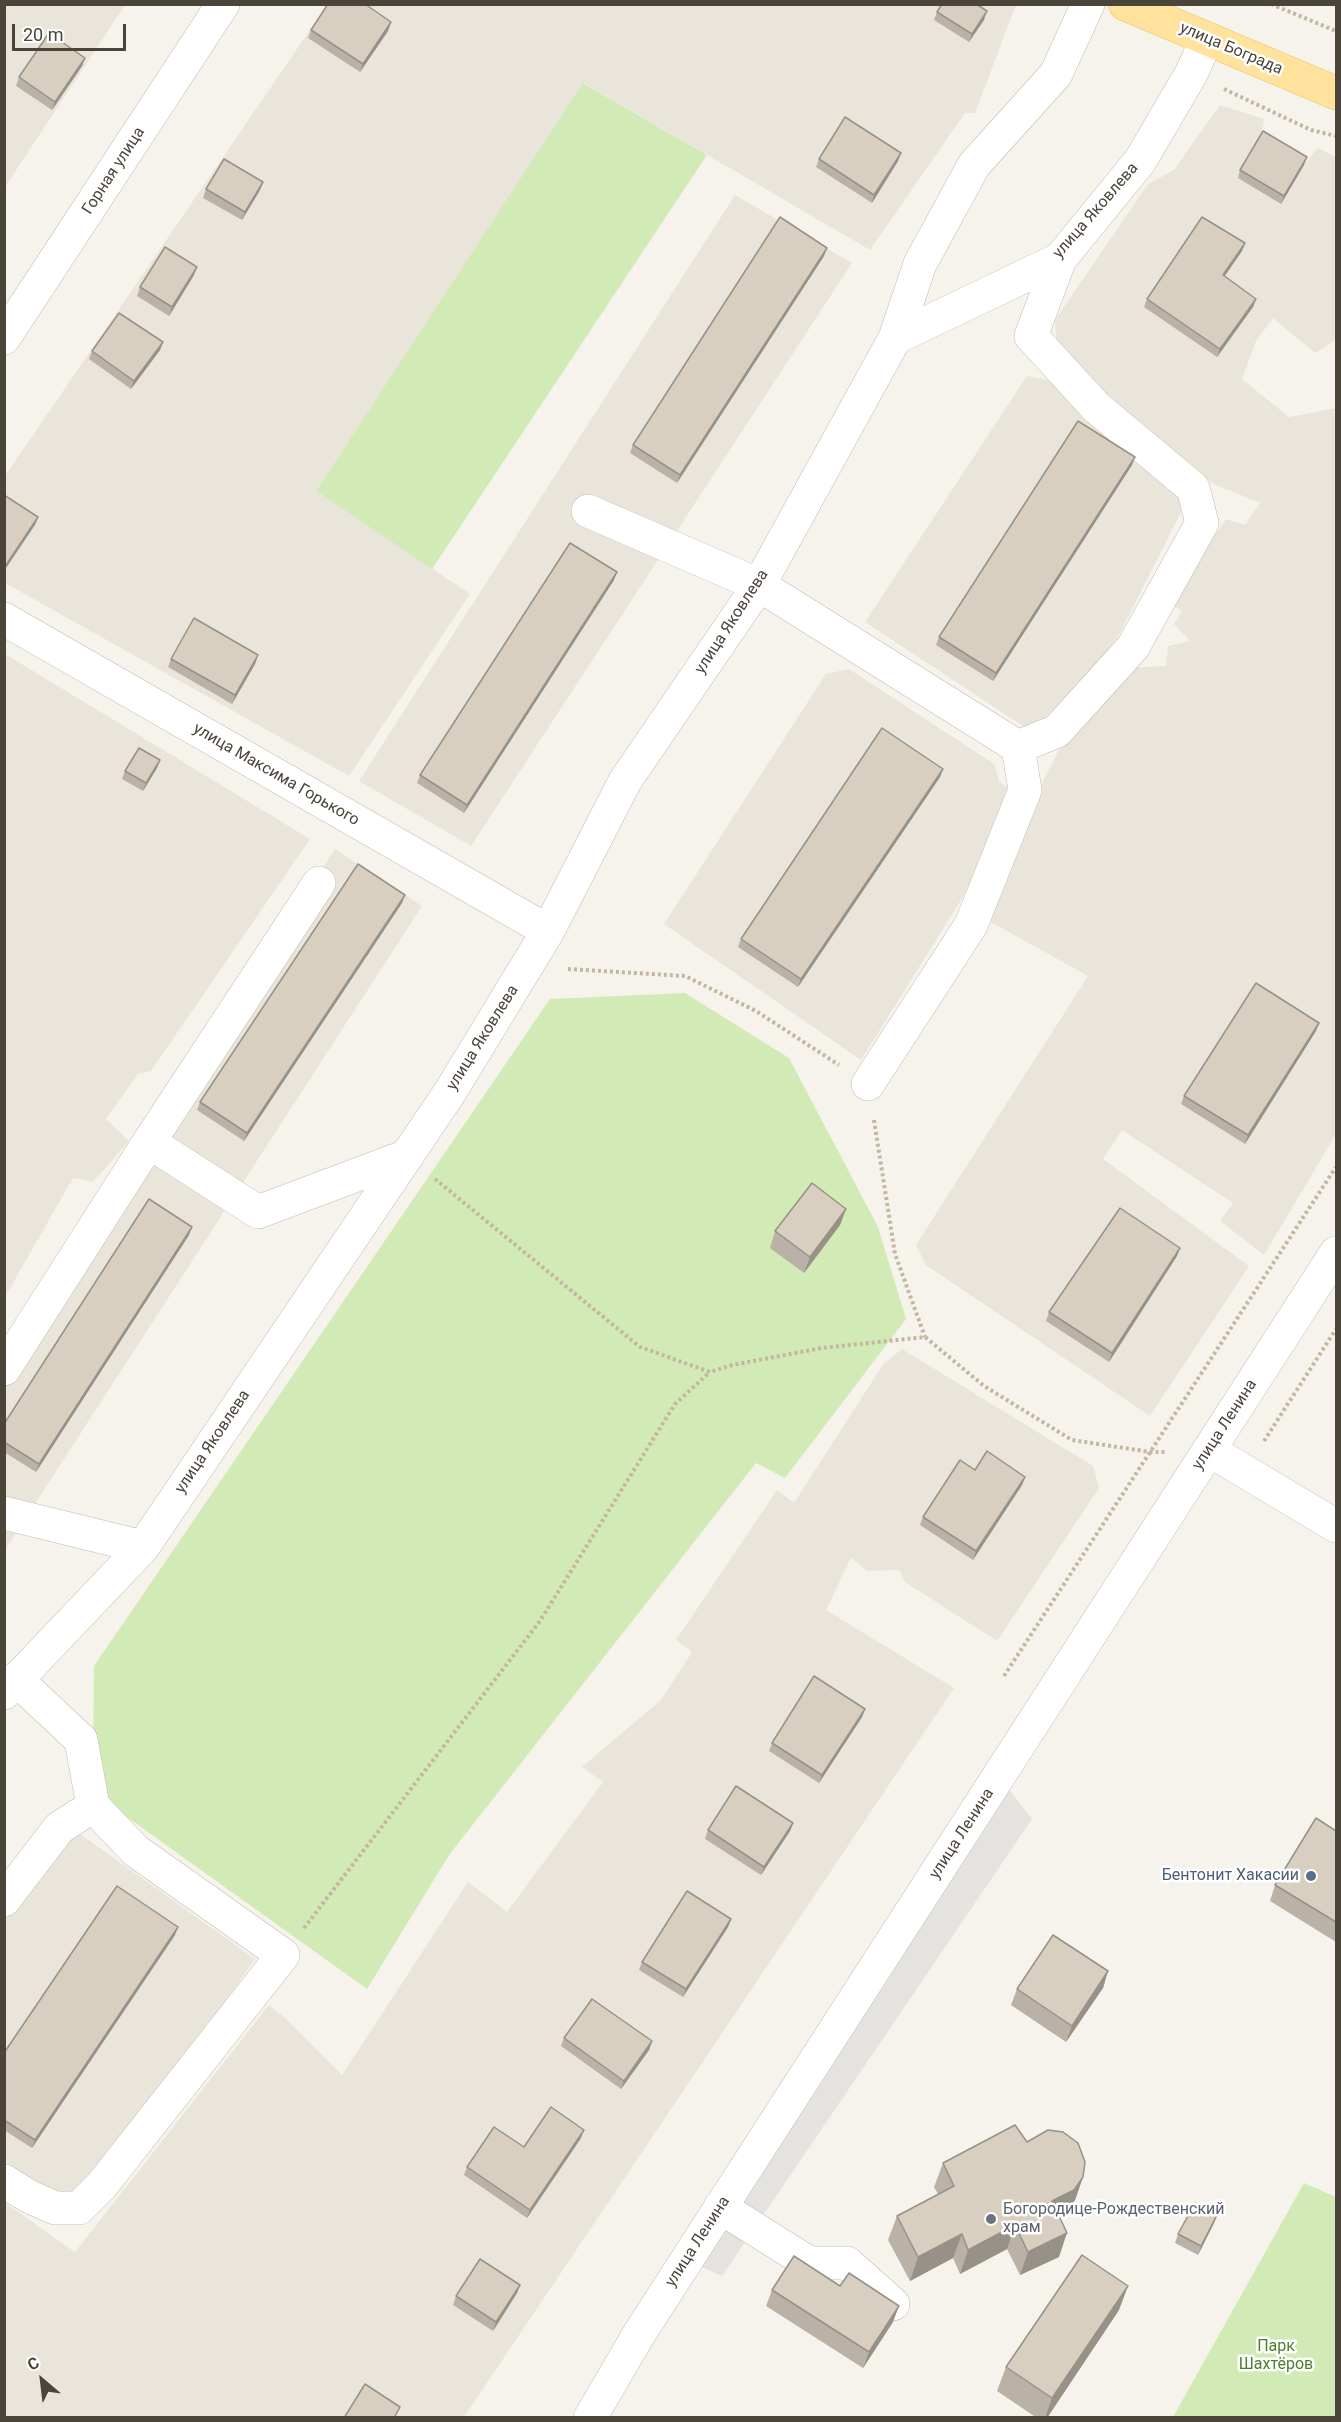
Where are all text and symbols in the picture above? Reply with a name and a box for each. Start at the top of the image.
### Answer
scale bar [15,12,129,50]
street label: улица Бограда [1177,19,1285,79]
text: 20 m [23,24,63,45]
street label: Горная улица [79,124,149,218]
street label: улица Яковлева [1049,159,1143,263]
street label: улица Яковлева [691,566,773,678]
street label: улица Максима Горького [189,719,363,831]
street label: улица Яковлева [443,982,523,1094]
street label: улица Ленина [1189,1376,1261,1474]
street label: улица Яковлева [171,1387,255,1497]
street label: улица Ленина [926,1785,998,1883]
place label: Бентонит Хакасии [1162,1866,1299,1886]
marker: Бентонит Хакасии [1304,1869,1318,1883]
street label: улица Ленина [662,2193,734,2291]
place label: Богородице-Рождественский храм [1003,2200,1224,2238]
marker: Богородице-Рождественский храм [984,2212,998,2226]
park label: Парк Шахтёров [1239,2337,1313,2375]
north arrow [12,2350,72,2410]
text: С [24,2353,42,2375]

